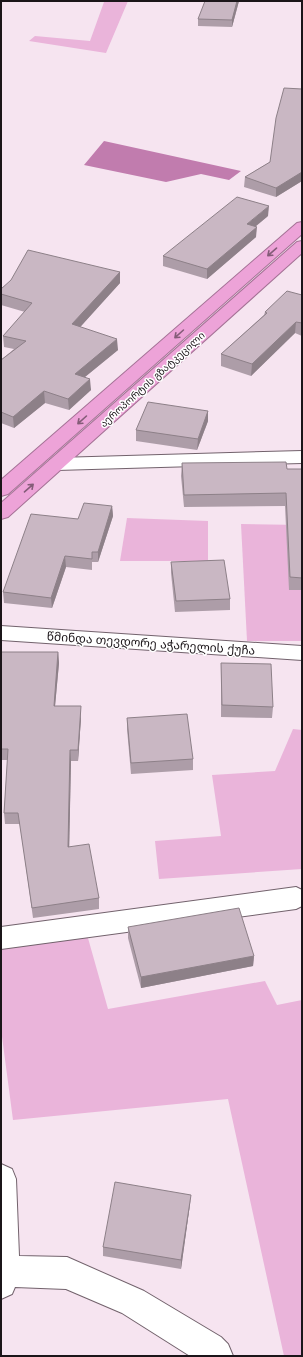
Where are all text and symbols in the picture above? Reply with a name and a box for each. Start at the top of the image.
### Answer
one-way arrow [268,247,278,256]
street label: აეროპორტის გზატკეცილი [97,329,208,430]
one-way arrow [174,329,184,338]
one-way arrow [77,415,87,425]
one-way arrow [24,484,34,493]
street label: წმინდა თევდორე აჭარელის ქუჩა [46,628,256,659]

